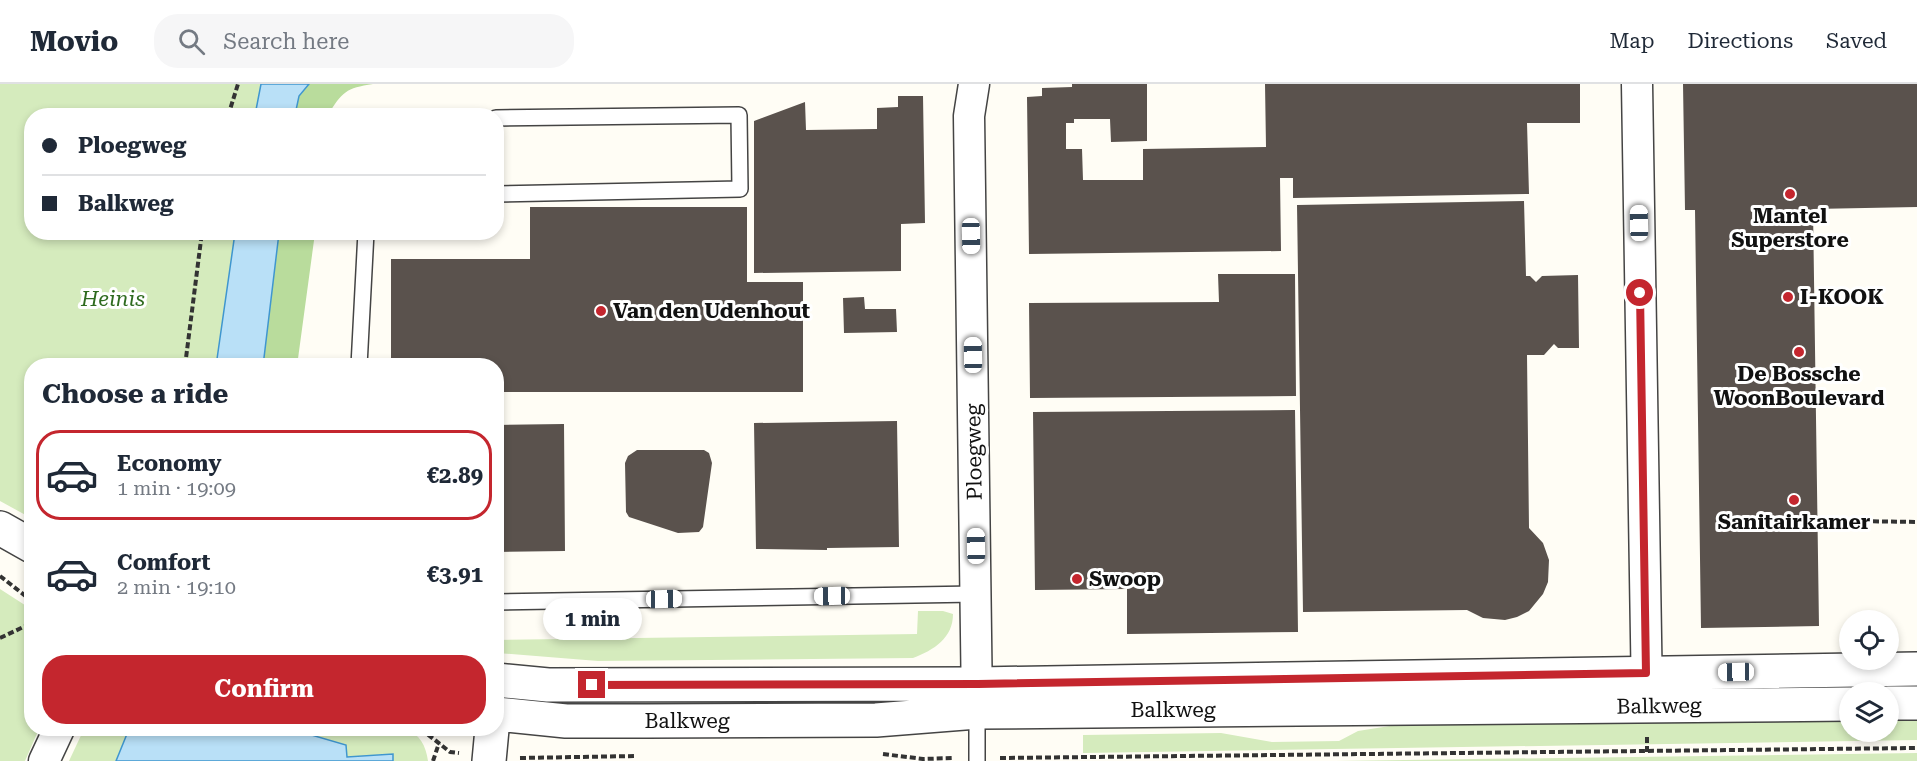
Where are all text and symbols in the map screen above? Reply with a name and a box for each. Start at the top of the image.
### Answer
search box [154,14,574,68]
text: Movio [30,25,118,58]
icon: search [175,25,208,58]
text: Search here [223,29,349,54]
text: Map [1610,29,1654,53]
text: Directions [1687,29,1793,53]
text: Saved [1826,29,1887,53]
text: Ploegweg [78,133,186,158]
marker: Mantel Superstore [1783,187,1797,201]
text: Balkweg [78,191,174,216]
place label: Mantel Superstore [1731,204,1849,252]
car [1630,205,1648,241]
car [962,218,980,254]
route start [1626,279,1653,306]
place label: I-KOOK [1800,285,1884,309]
park label: Heinis [80,287,145,311]
marker: I-KOOK [1781,290,1795,304]
place label: Van den Udenhout [613,299,810,323]
marker: Van den Udenhout [594,304,608,318]
car [964,337,982,373]
marker: De Bossche WoonBoulevard [1792,345,1806,359]
place label: De Bossche WoonBoulevard [1713,362,1885,410]
text: Choose a ride [42,378,228,410]
street label: Ploegweg [961,403,987,501]
icon: car [45,448,99,502]
text: Economy [117,451,221,476]
text: €2.89 [427,463,483,488]
text: 1 min · 19:09 [117,476,236,500]
marker: Sanitairkamer [1787,493,1801,507]
place label: Sanitairkamer [1718,510,1871,534]
car [967,528,985,564]
icon: car [45,547,99,601]
text: Comfort [117,550,210,575]
text: €3.91 [427,562,483,587]
place label: Swoop [1089,567,1161,591]
marker: Swoop [1070,572,1084,586]
text: 2 min · 19:10 [117,575,236,599]
car [814,587,850,605]
car [646,590,682,608]
callout: 1 min [542,598,642,640]
text: 1 min [565,607,620,631]
map controls [1839,610,1899,742]
button: locate [1839,610,1899,670]
button: Confirm [42,655,486,724]
car [1718,663,1754,681]
route end [578,671,605,698]
button: layers [1839,682,1899,742]
street label: Balkweg [1616,693,1702,719]
street label: Balkweg [1130,698,1216,722]
street label: Balkweg [644,709,730,733]

